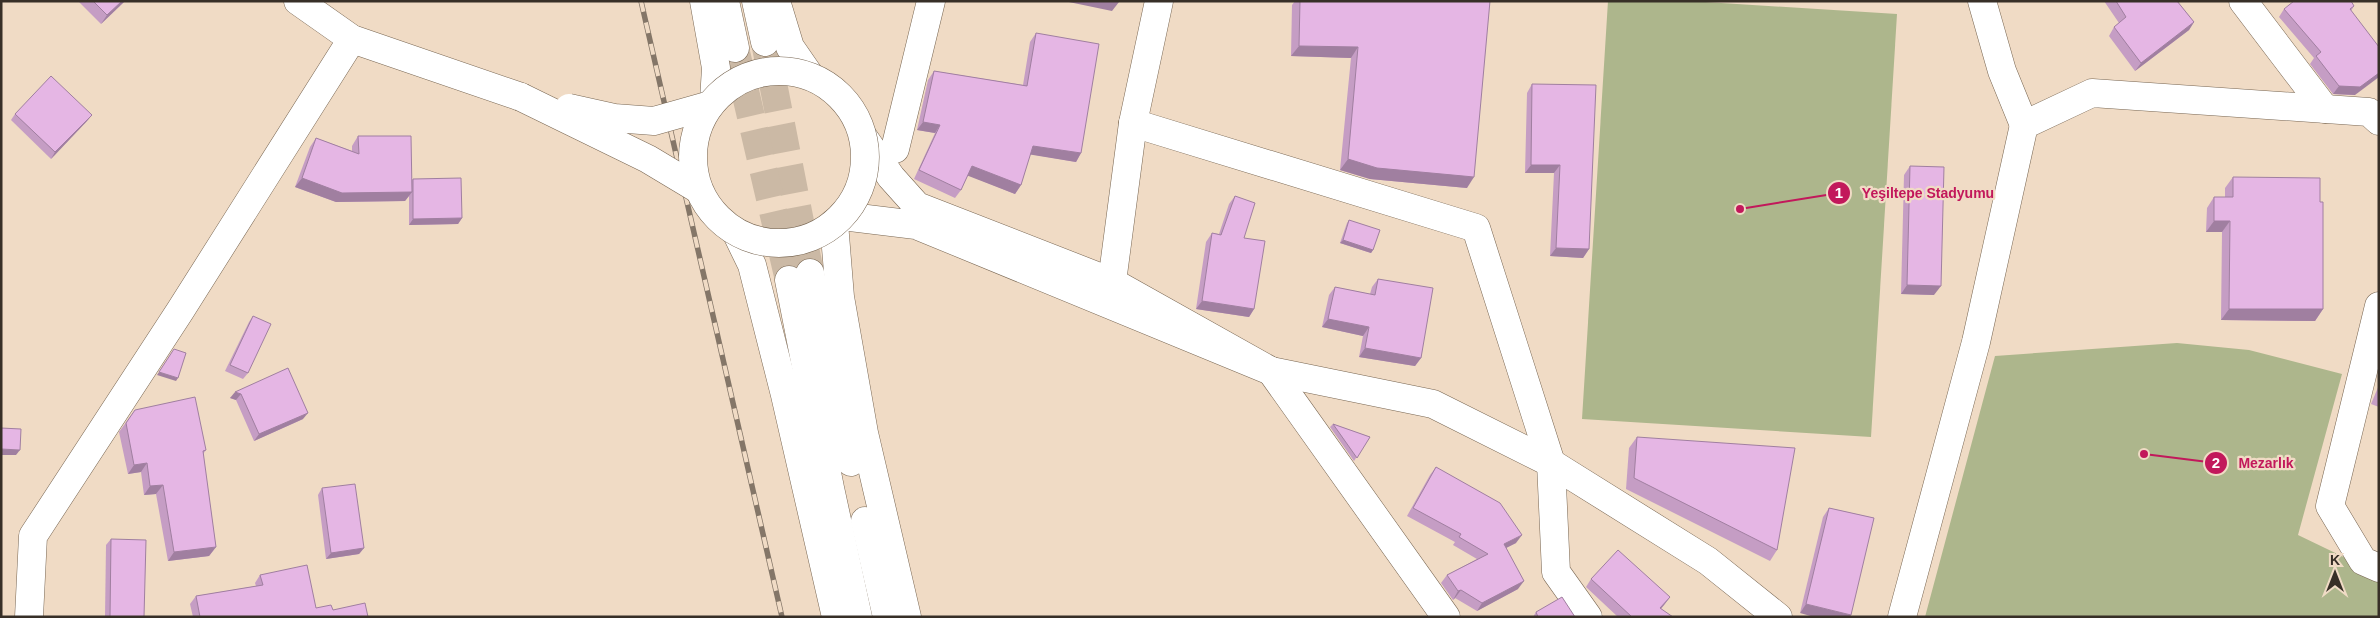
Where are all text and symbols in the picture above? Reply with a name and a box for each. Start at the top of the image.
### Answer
callout: Yeşiltepe Stadyumu [1827,179,2004,208]
text: 1 [1835,184,1843,201]
text: Yeşiltepe Stadyumu [1862,185,1994,201]
callout: Mezarlık [2203,449,2304,478]
text: 2 [2212,454,2220,471]
text: Mezarlık [2238,455,2294,471]
north arrow [2310,548,2360,598]
text: K [2330,552,2340,568]

